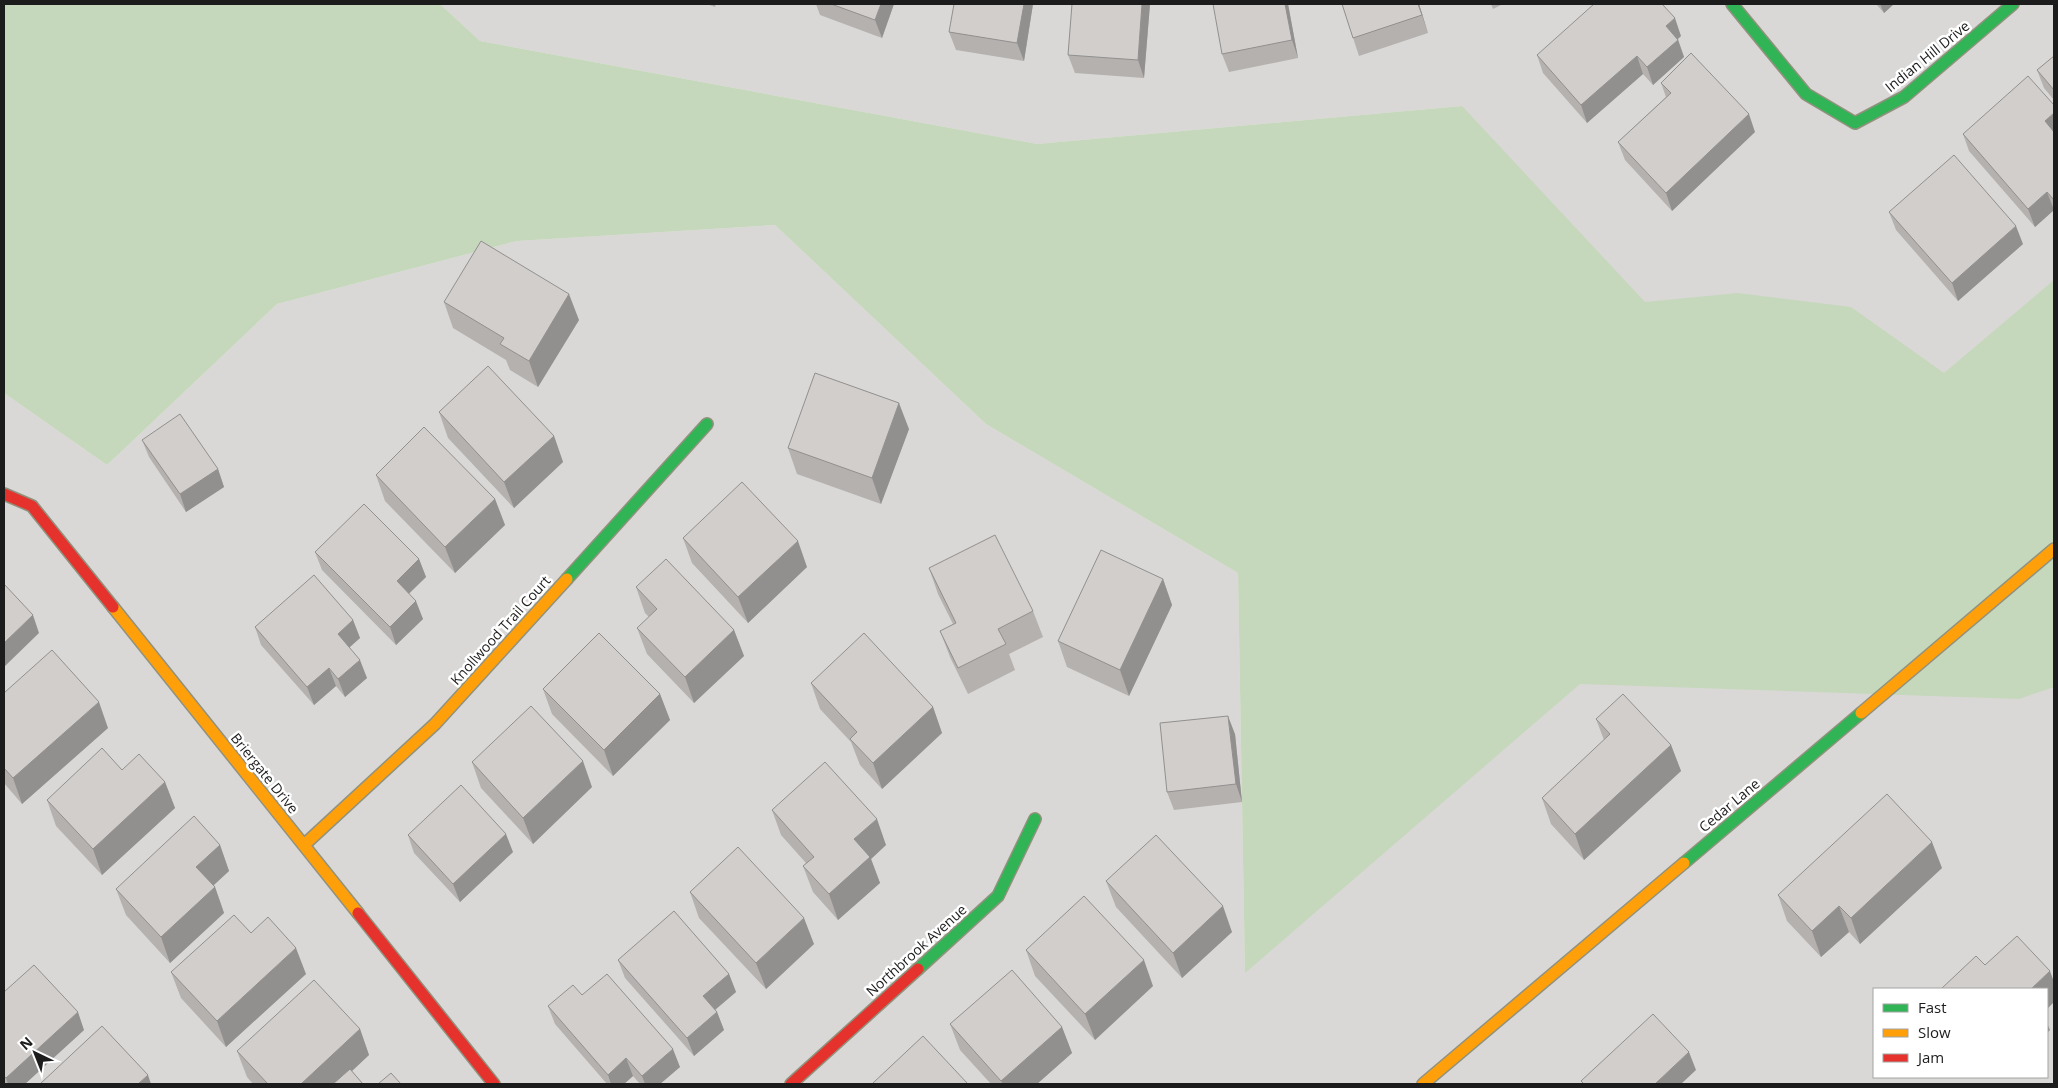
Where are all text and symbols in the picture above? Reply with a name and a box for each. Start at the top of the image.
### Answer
street label: Indian Hill Drive [1881,16,1973,96]
street label: Knollwood Trail Court [446,571,554,689]
street label: Briergate Drive [227,729,303,817]
street label: Cedar Lane [1695,774,1764,836]
street label: Northbrook Avenue [862,900,970,1000]
legend [1873,988,2048,1078]
text: Fast [1918,997,1947,1017]
text: Slow [1918,1022,1951,1042]
north arrow [10,1028,60,1078]
text: N [15,1032,36,1054]
text: Jam [1916,1047,1944,1067]

